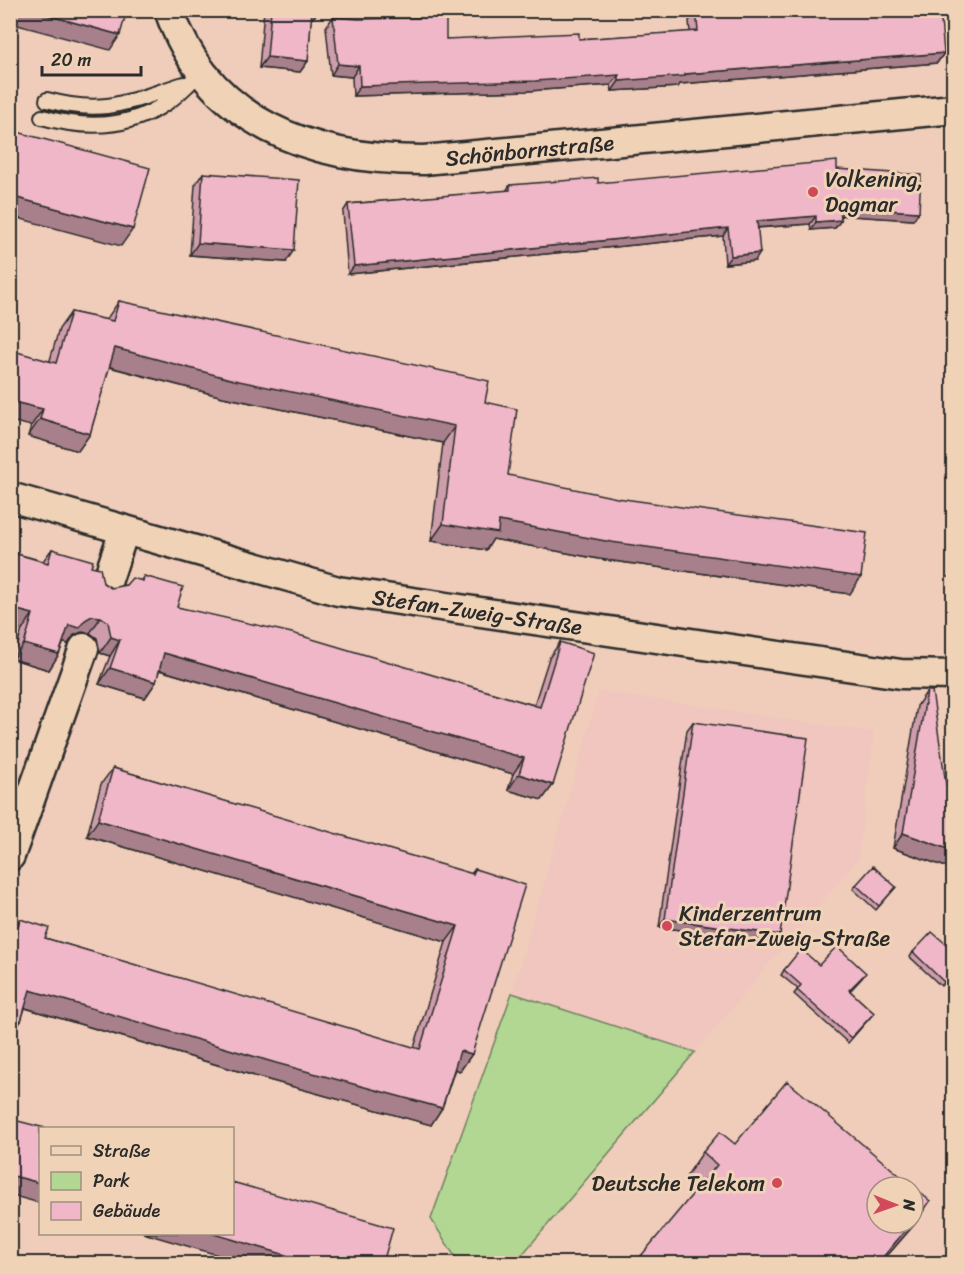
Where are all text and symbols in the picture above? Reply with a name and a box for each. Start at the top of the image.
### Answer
scale bar [42,39,141,77]
text: 20 m [51,44,91,76]
street label: Schönbornstraße [443,122,616,177]
place label: Volkening, Dagmar [825,160,924,224]
marker: Volkening, Dagmar [806,185,820,199]
street label: Stefan-Zweig-Straße [370,577,585,646]
place label: Kinderzentrum Stefan-Zweig-Straße [679,894,891,958]
marker: Kinderzentrum Stefan-Zweig-Straße [660,919,674,933]
legend [39,1127,234,1235]
text: Straße [93,1135,150,1167]
place label: Deutsche Telekom [592,1164,765,1203]
text: Park [93,1165,130,1197]
north arrow [865,1175,925,1235]
marker: Deutsche Telekom [770,1176,784,1190]
text: Gebäude [93,1195,161,1227]
text: N [895,1198,924,1212]

